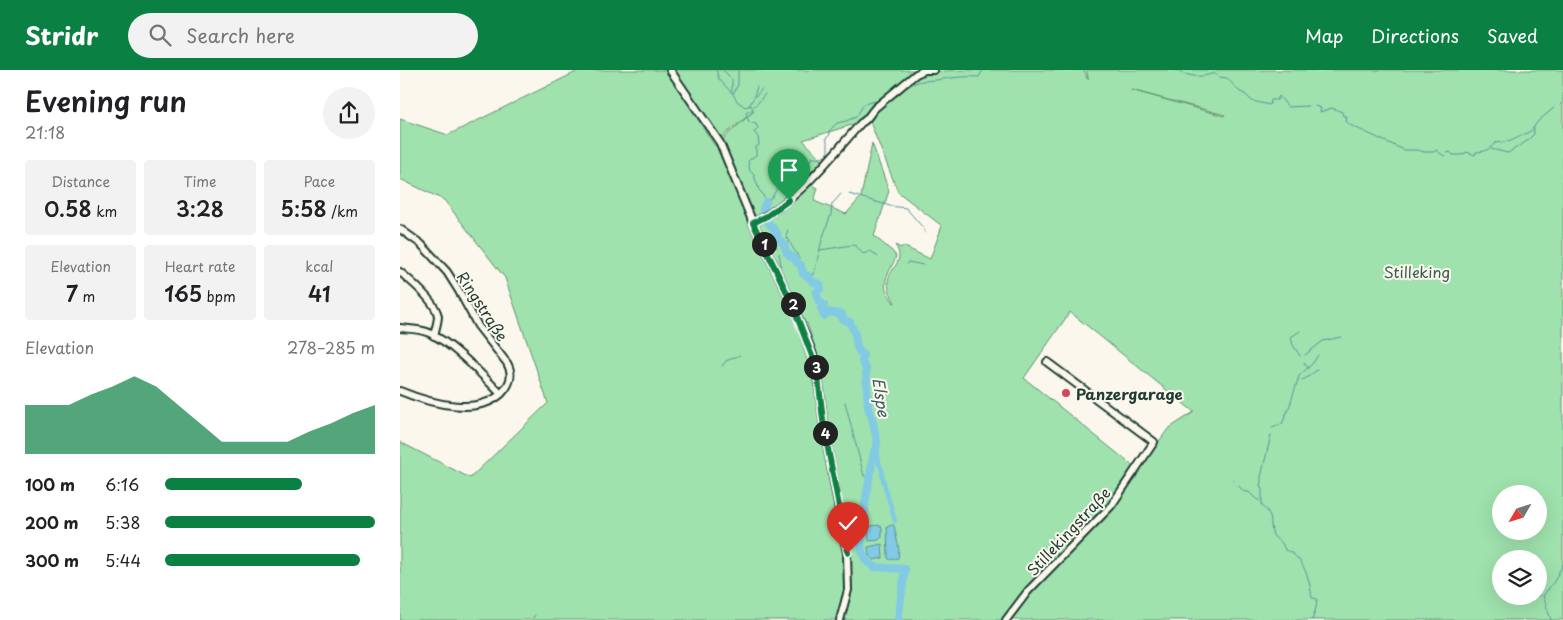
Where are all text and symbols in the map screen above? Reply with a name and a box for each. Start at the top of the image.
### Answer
search box [128,13,478,58]
text: Stridr [25,17,98,53]
icon: search [146,21,174,49]
text: Search here [186,21,295,49]
text: Map [1305,22,1343,49]
text: Directions [1371,22,1459,49]
text: Saved [1487,22,1538,49]
text: Evening run [25,79,187,122]
button: share [323,87,375,139]
text: 21:18 [25,120,65,144]
pin [768,149,810,200]
icon: arrive [775,156,803,184]
text: Distance [51,171,110,192]
text: Time [183,171,217,192]
text: Pace [304,171,335,192]
text: 0.58 [44,192,92,224]
text: 3:28 [176,192,224,224]
text: 5:58 [281,192,327,224]
text: km [92,201,117,222]
text: /km [327,201,358,222]
pin: 1 [752,232,776,256]
text: 1 [761,234,768,255]
text: Elevation [50,256,111,277]
text: Heart rate [165,256,235,277]
text: kcal [305,256,333,277]
park label: Stilleking [1384,260,1450,283]
street label: Ringstraße [452,266,514,346]
text: 7 [66,277,78,309]
text: 165 [164,277,202,309]
text: 41 [308,277,331,309]
text: m [78,286,95,307]
text: bpm [202,286,236,307]
pin: 2 [780,292,806,316]
text: 2 [789,294,798,315]
text: Elevation [25,335,94,359]
text: 278–285 m [287,335,375,359]
pin: 3 [804,354,828,380]
text: 3 [812,357,821,378]
water label: Elspe [867,376,897,420]
place label: Panzergarage [1076,382,1183,405]
marker: Panzergarage [1060,387,1072,399]
pin: 4 [812,420,838,446]
text: 4 [821,423,830,444]
text: 100 m [25,472,75,496]
text: 6:16 [105,472,139,496]
street label: Stillekingstraße [1021,481,1115,581]
north arrow [1492,485,1548,540]
map controls [1492,485,1547,605]
pin [827,502,869,553]
icon: check [834,509,862,537]
text: 200 m [25,510,79,534]
text: 5:38 [105,510,140,534]
text: 300 m [25,548,79,572]
text: 5:44 [105,548,141,572]
button: layers [1492,550,1547,605]

